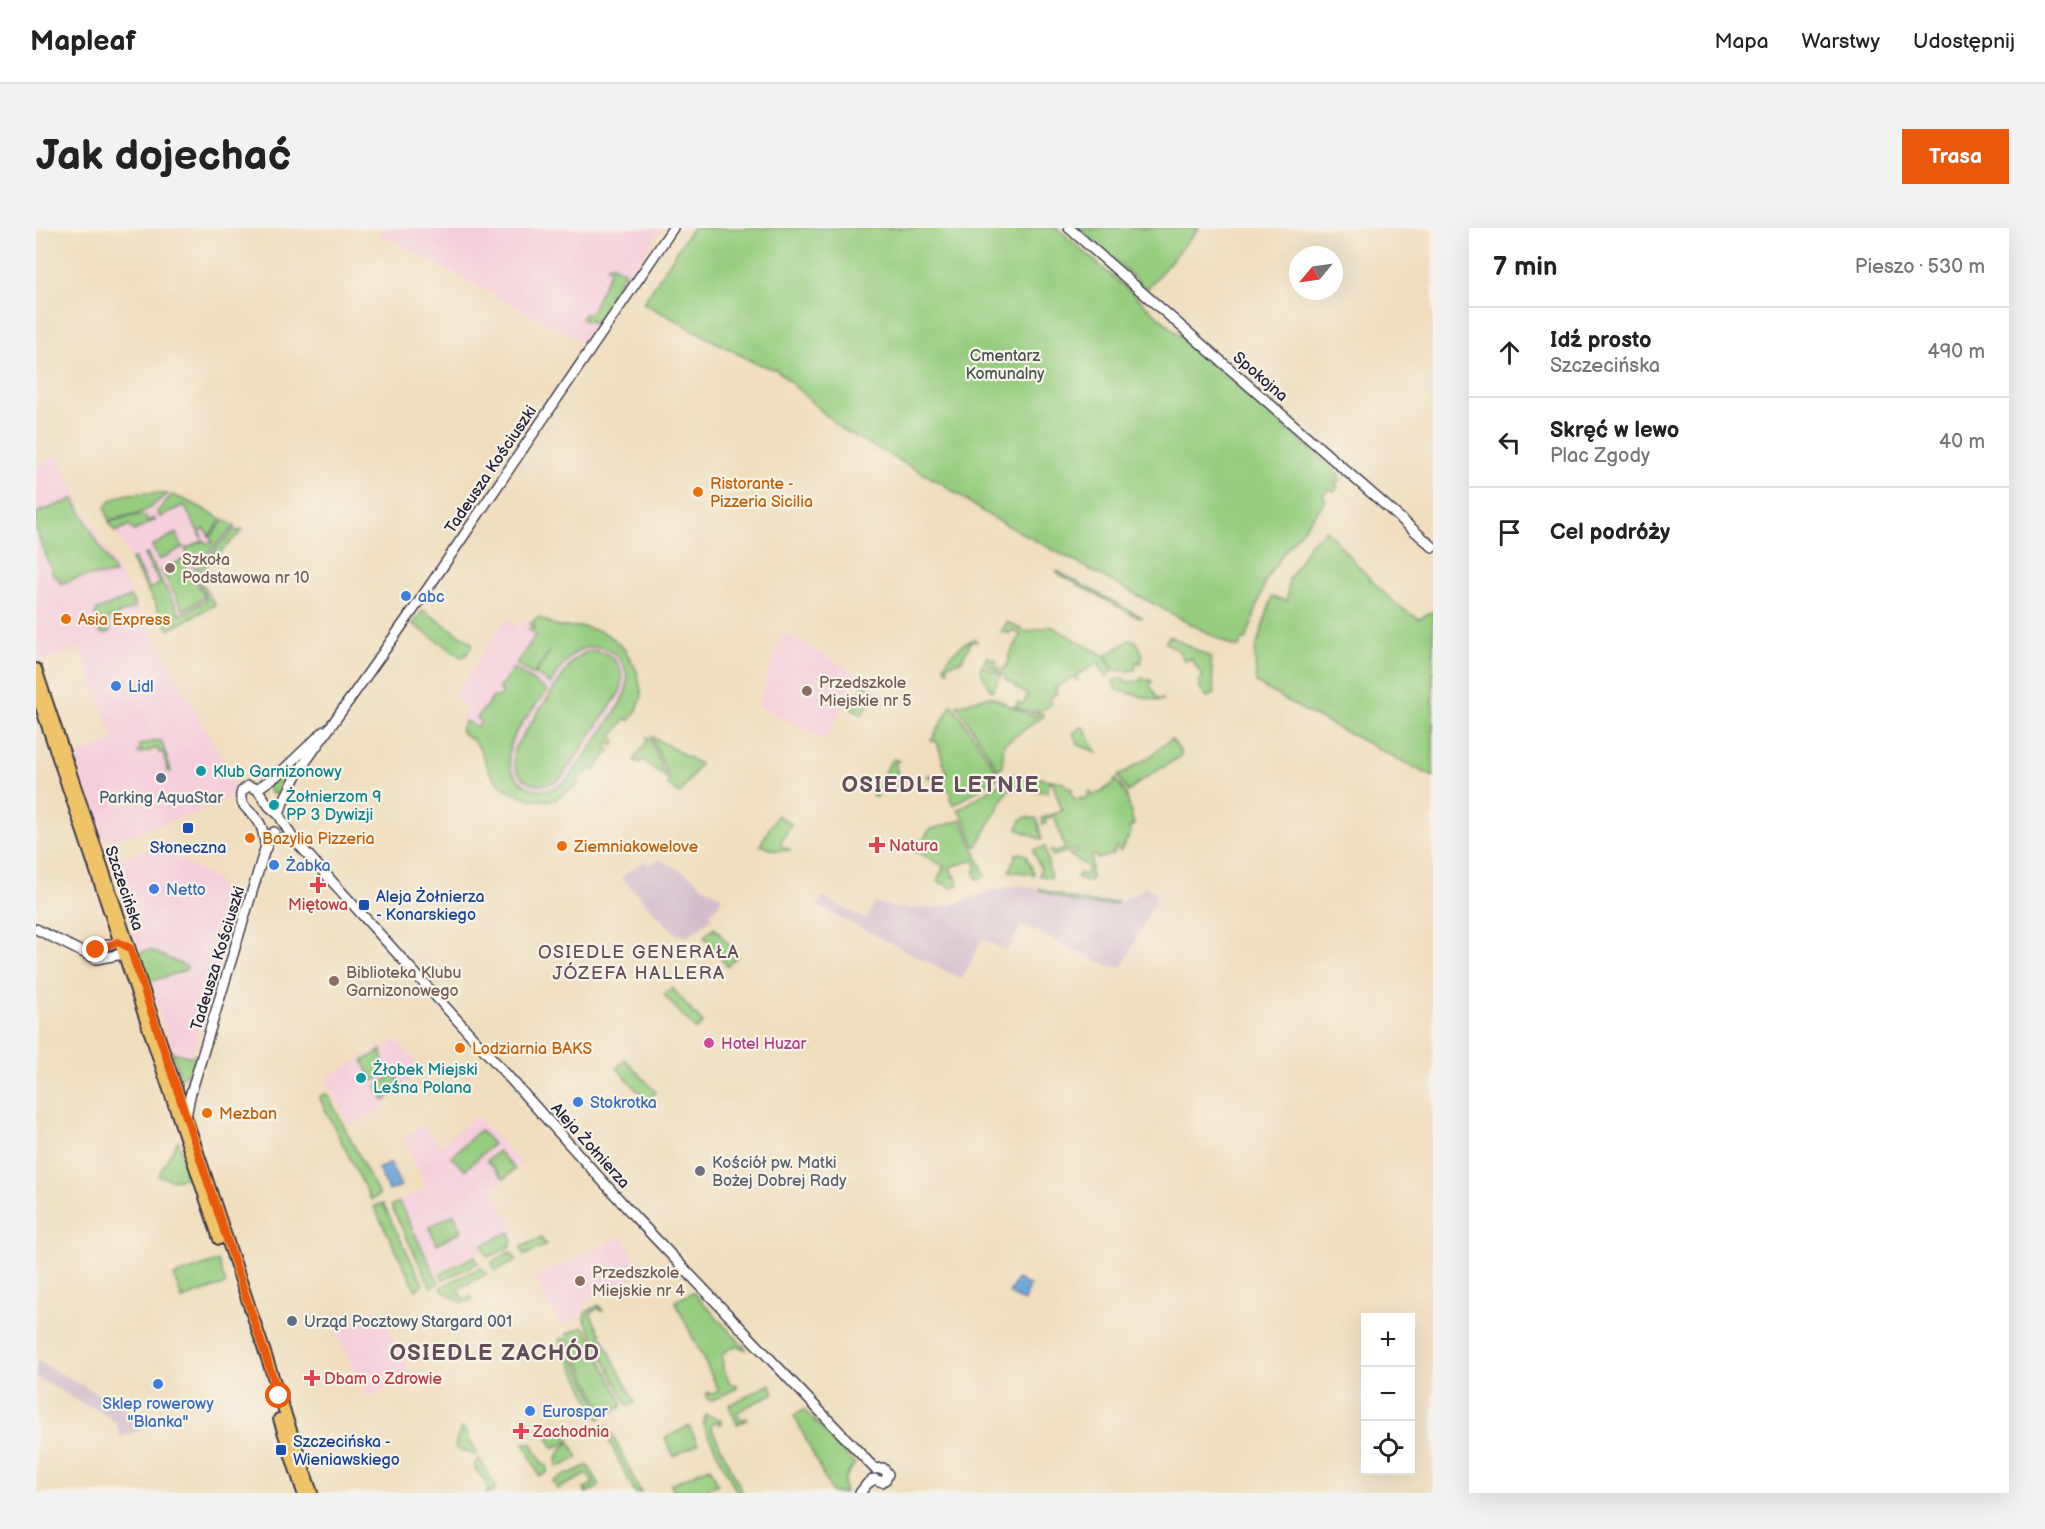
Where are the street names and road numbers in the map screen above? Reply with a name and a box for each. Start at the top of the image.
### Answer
street label: Spokojna [1229,348,1291,406]
street label: Tadeusza Kościuszki [441,402,541,537]
street label: Szczecińska [100,844,147,933]
street label: Tadeusza Kościuszki [187,884,249,1033]
street label: Aleja Żołnierza [547,1098,635,1193]

